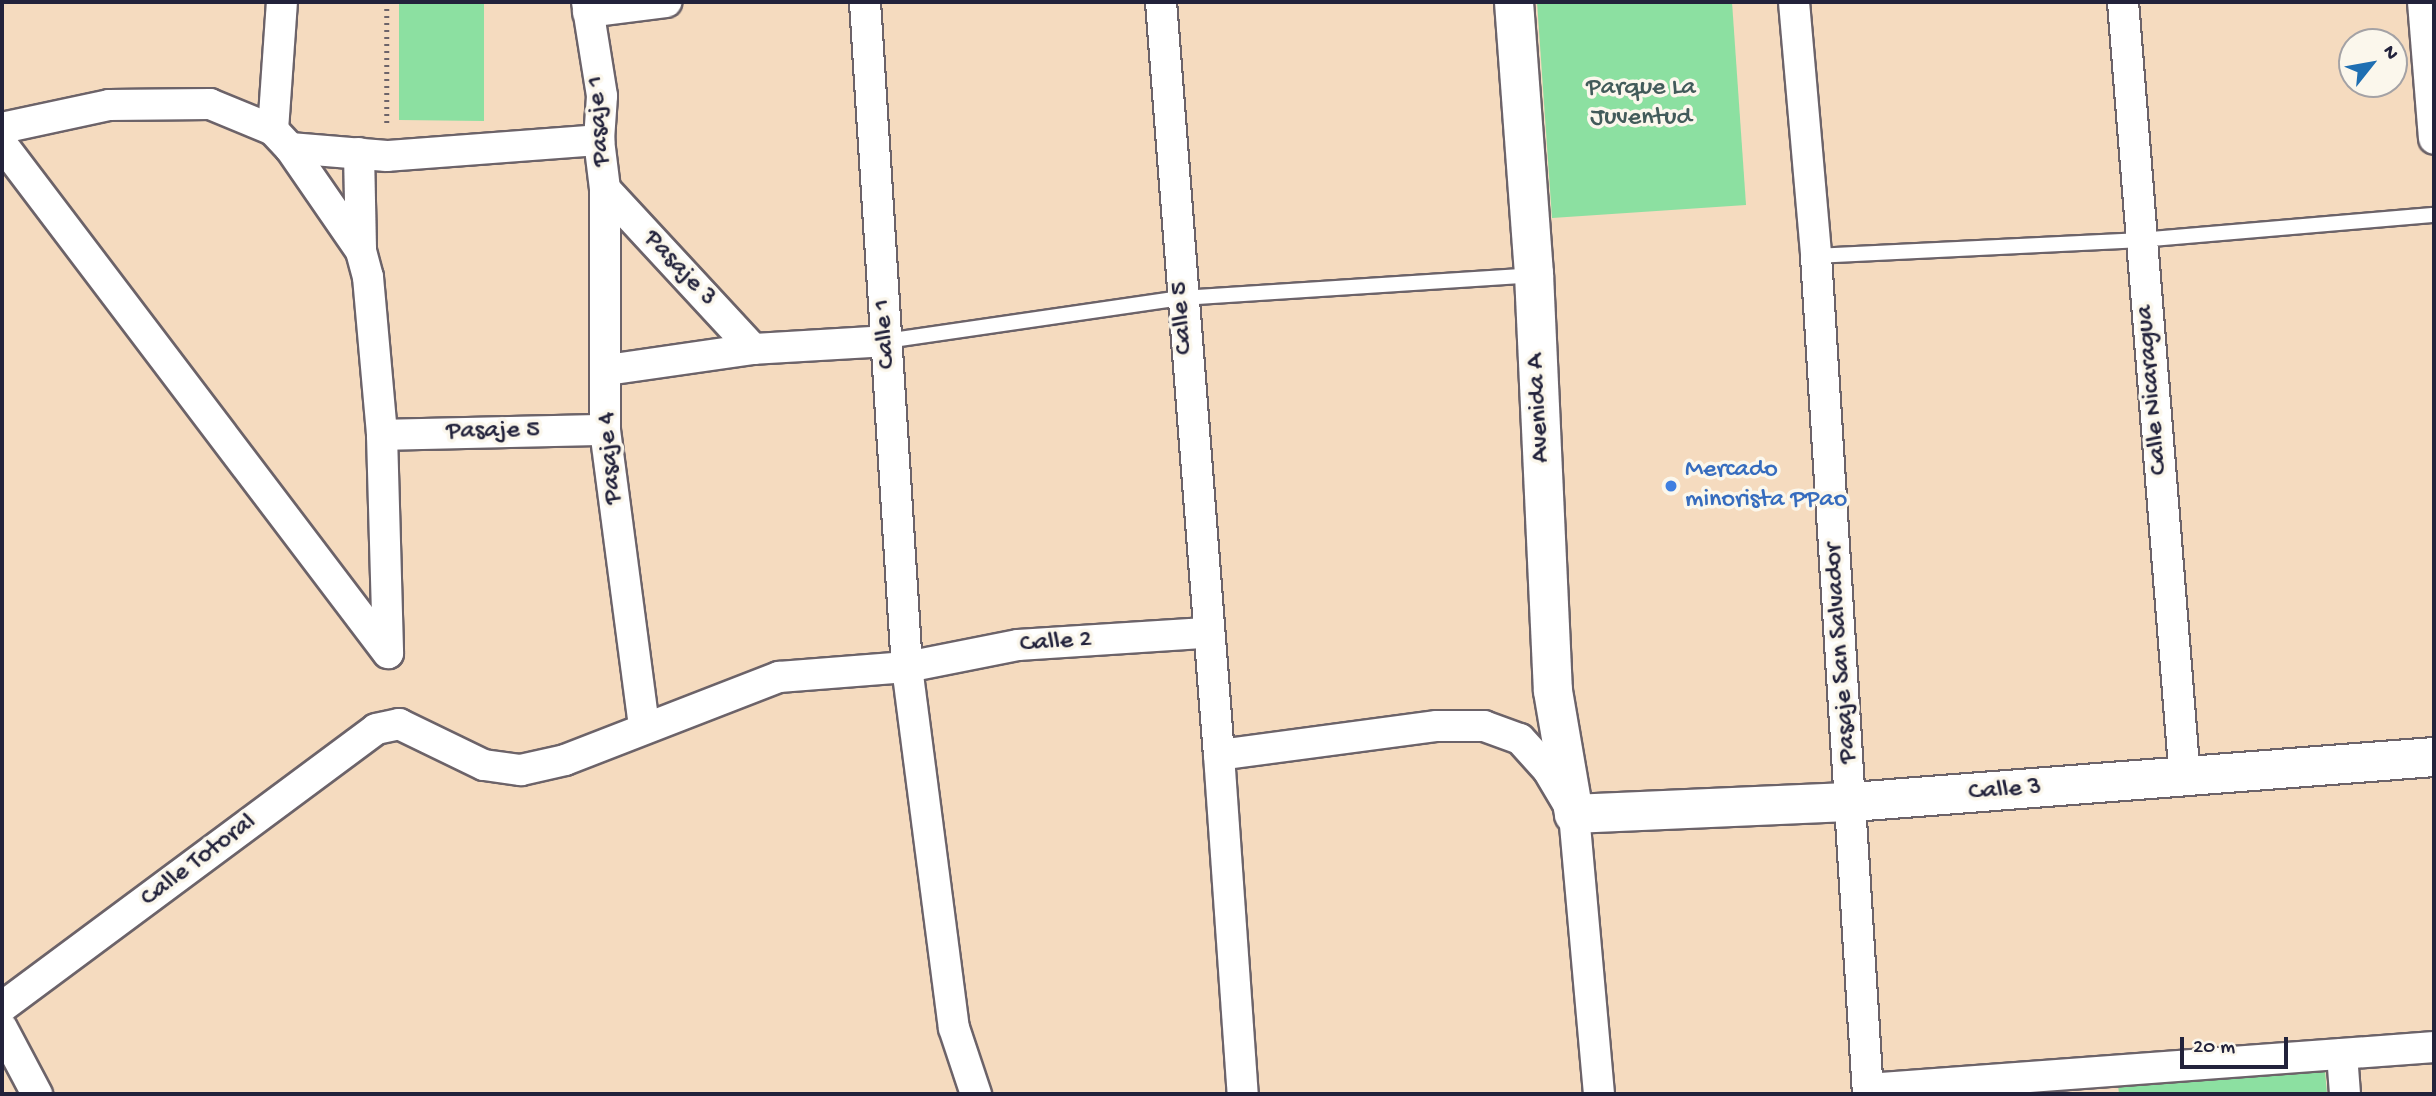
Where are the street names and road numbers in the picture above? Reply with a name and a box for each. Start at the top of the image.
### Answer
street label: Pasaje 1 [581,75,619,167]
street label: Pasaje 3 [636,224,722,314]
street label: Calle 5 [1165,280,1201,356]
street label: Calle 1 [868,298,904,370]
street label: Calle Nicaragua [2130,304,2176,476]
street label: Avenida A [1522,353,1558,463]
street label: Pasaje 4 [591,411,631,505]
street label: Pasaje 5 [446,416,540,448]
street label: Pasaje San Salvador [1819,542,1865,764]
street label: Calle 2 [1019,625,1093,661]
street label: Calle 3 [1967,773,2043,809]
street label: Calle Totoral [135,807,263,915]

